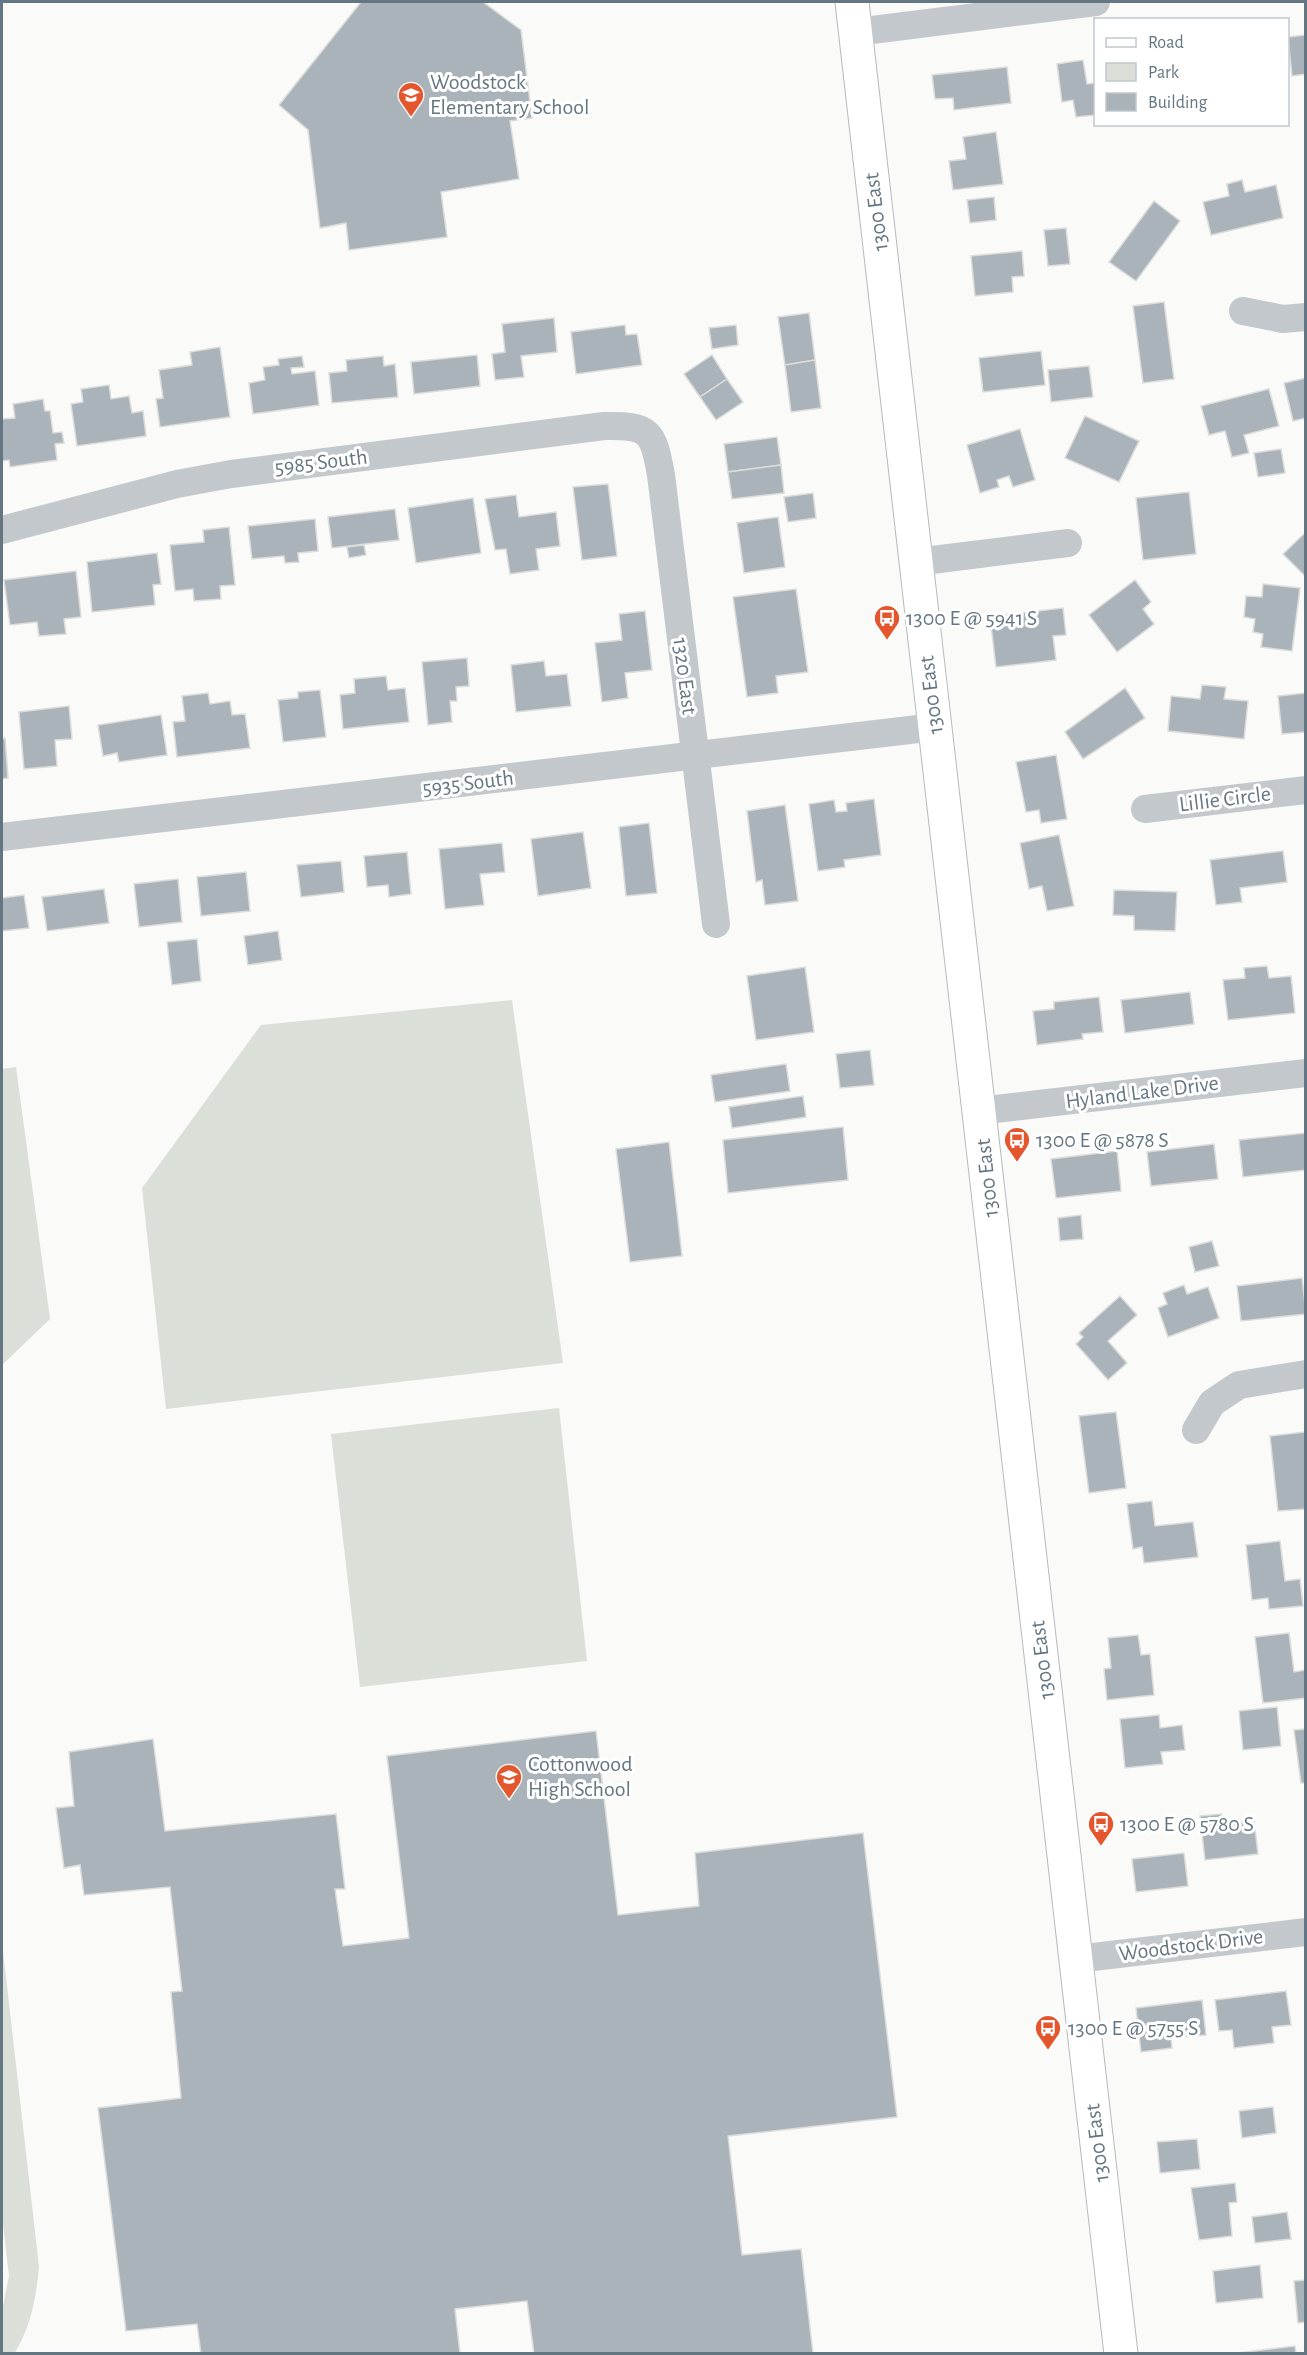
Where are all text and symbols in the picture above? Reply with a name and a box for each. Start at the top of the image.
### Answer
legend [1094,18,1289,126]
text: Road [1148,34,1184,52]
text: Park [1148,64,1180,82]
place label: Woodstock Elementary School [430,71,590,118]
school or university icon: Woodstock Elementary School [396,80,426,118]
text: Building [1148,94,1208,112]
street label: 1300 East [860,171,892,253]
street label: 5985 South [273,445,369,479]
bus stop icon: 1300 E @ 5941 S [872,603,902,641]
place label: 1300 E @ 5941 S [906,607,1037,629]
street label: 1320 East [669,636,701,716]
street label: 1300 East [915,654,947,736]
street label: 5935 South [421,766,515,800]
street label: Lillie Circle [1178,782,1272,816]
street label: Hyland Lake Drive [1064,1072,1220,1112]
bus stop icon: 1300 E @ 5878 S [1002,1125,1032,1163]
place label: 1300 E @ 5878 S [1036,1129,1169,1151]
street label: 1300 East [972,1138,1002,1218]
street label: 1300 East [1026,1619,1058,1701]
place label: Cottonwood High School [528,1753,633,1800]
school or university icon: Cottonwood High School [494,1762,524,1800]
bus stop icon: 1300 E @ 5780 S [1086,1809,1116,1847]
place label: 1300 E @ 5780 S [1120,1813,1254,1835]
street label: Woodstock Drive [1118,1925,1264,1965]
bus stop icon: 1300 E @ 5755 S [1033,2013,1063,2051]
place label: 1300 E @ 5755 S [1068,2017,1198,2039]
street label: 1300 East [1081,2102,1113,2184]

